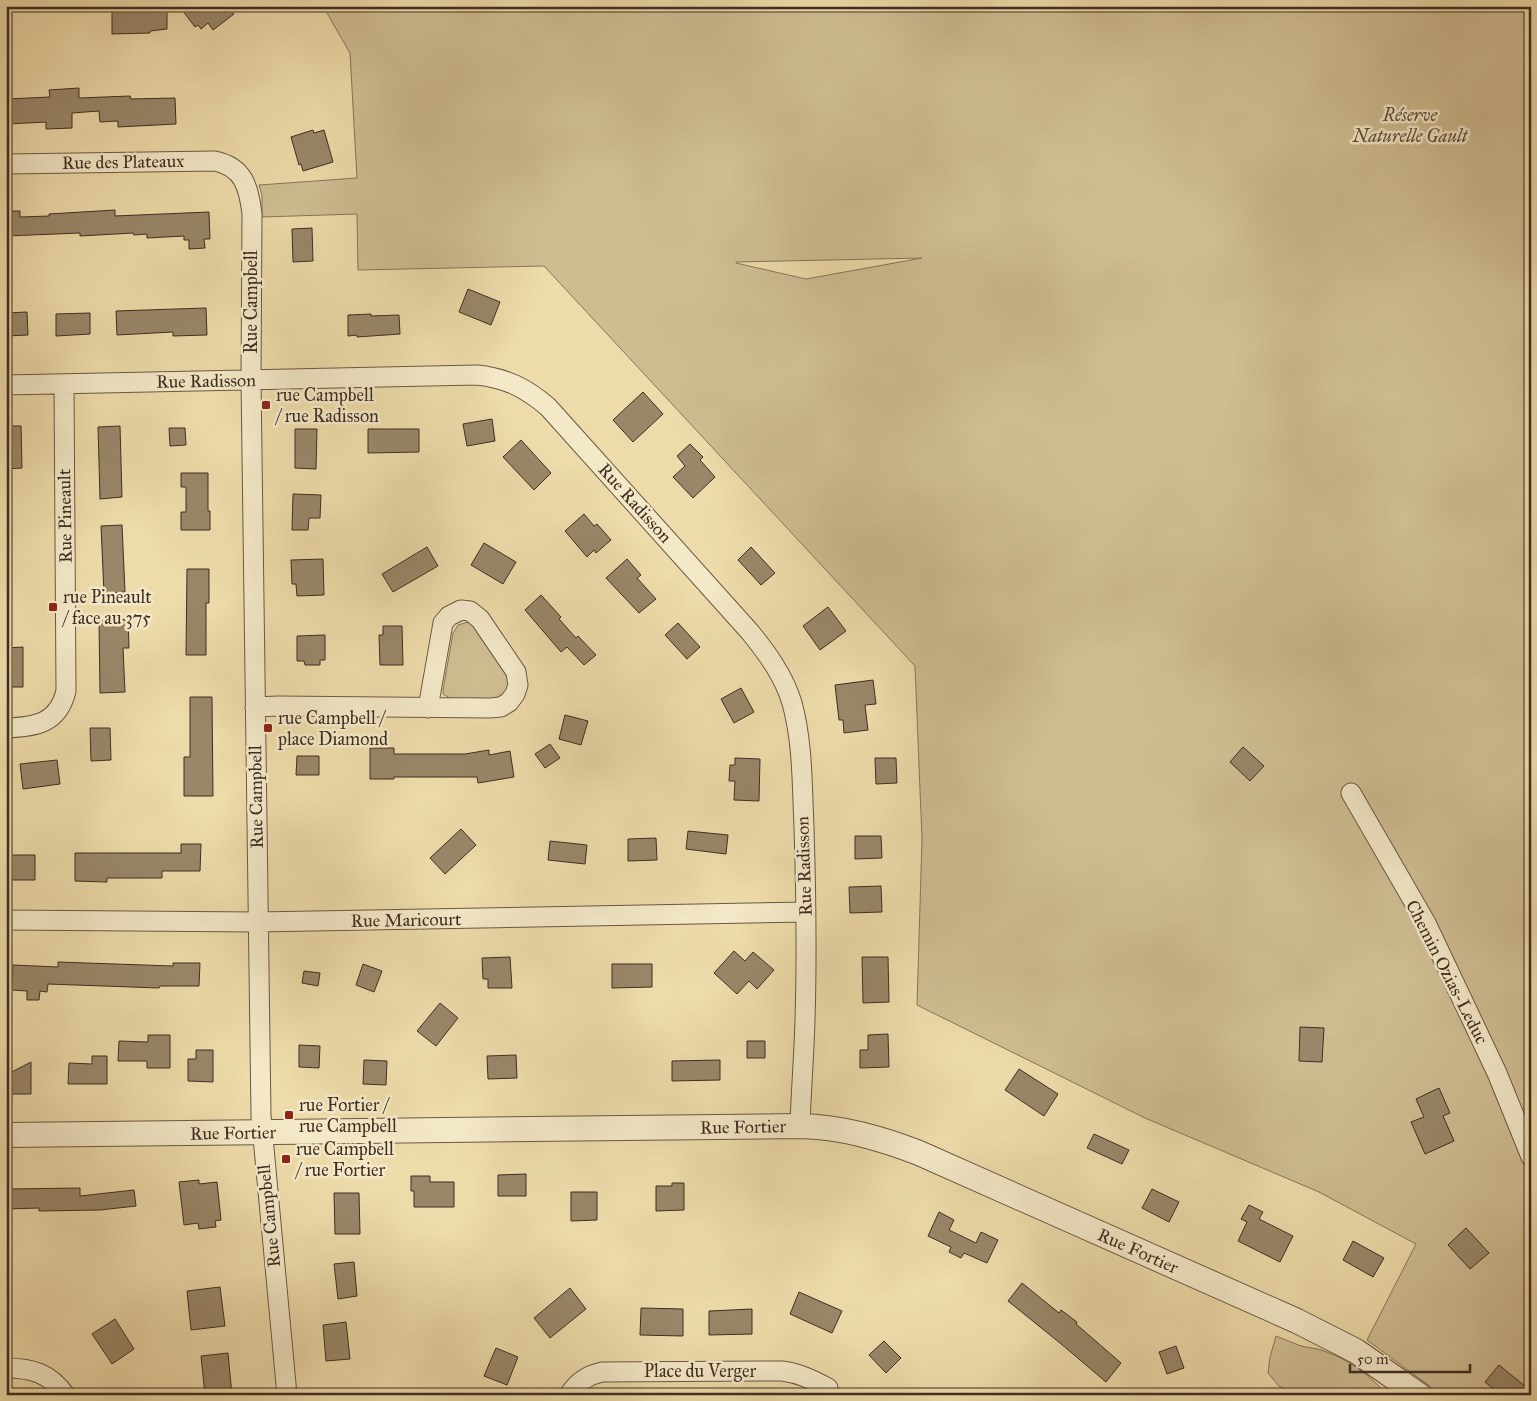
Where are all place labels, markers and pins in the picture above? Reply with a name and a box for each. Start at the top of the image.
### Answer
place label: rue Campbell / rue Radisson [274,384,379,427]
marker: rue Campbell / rue Radisson [260,399,272,411]
place label: rue Pineault / face au 375 [61,586,152,629]
marker: rue Pineault / face au 375 [47,601,59,613]
place label: rue Campbell / place Diamond [277,707,388,750]
marker: rue Campbell / place Diamond [262,722,274,734]
place label: rue Fortier / rue Campbell [299,1094,397,1137]
marker: rue Fortier / rue Campbell [283,1109,295,1121]
place label: rue Campbell / rue Fortier [294,1138,394,1181]
marker: rue Campbell / rue Fortier [280,1153,292,1165]

